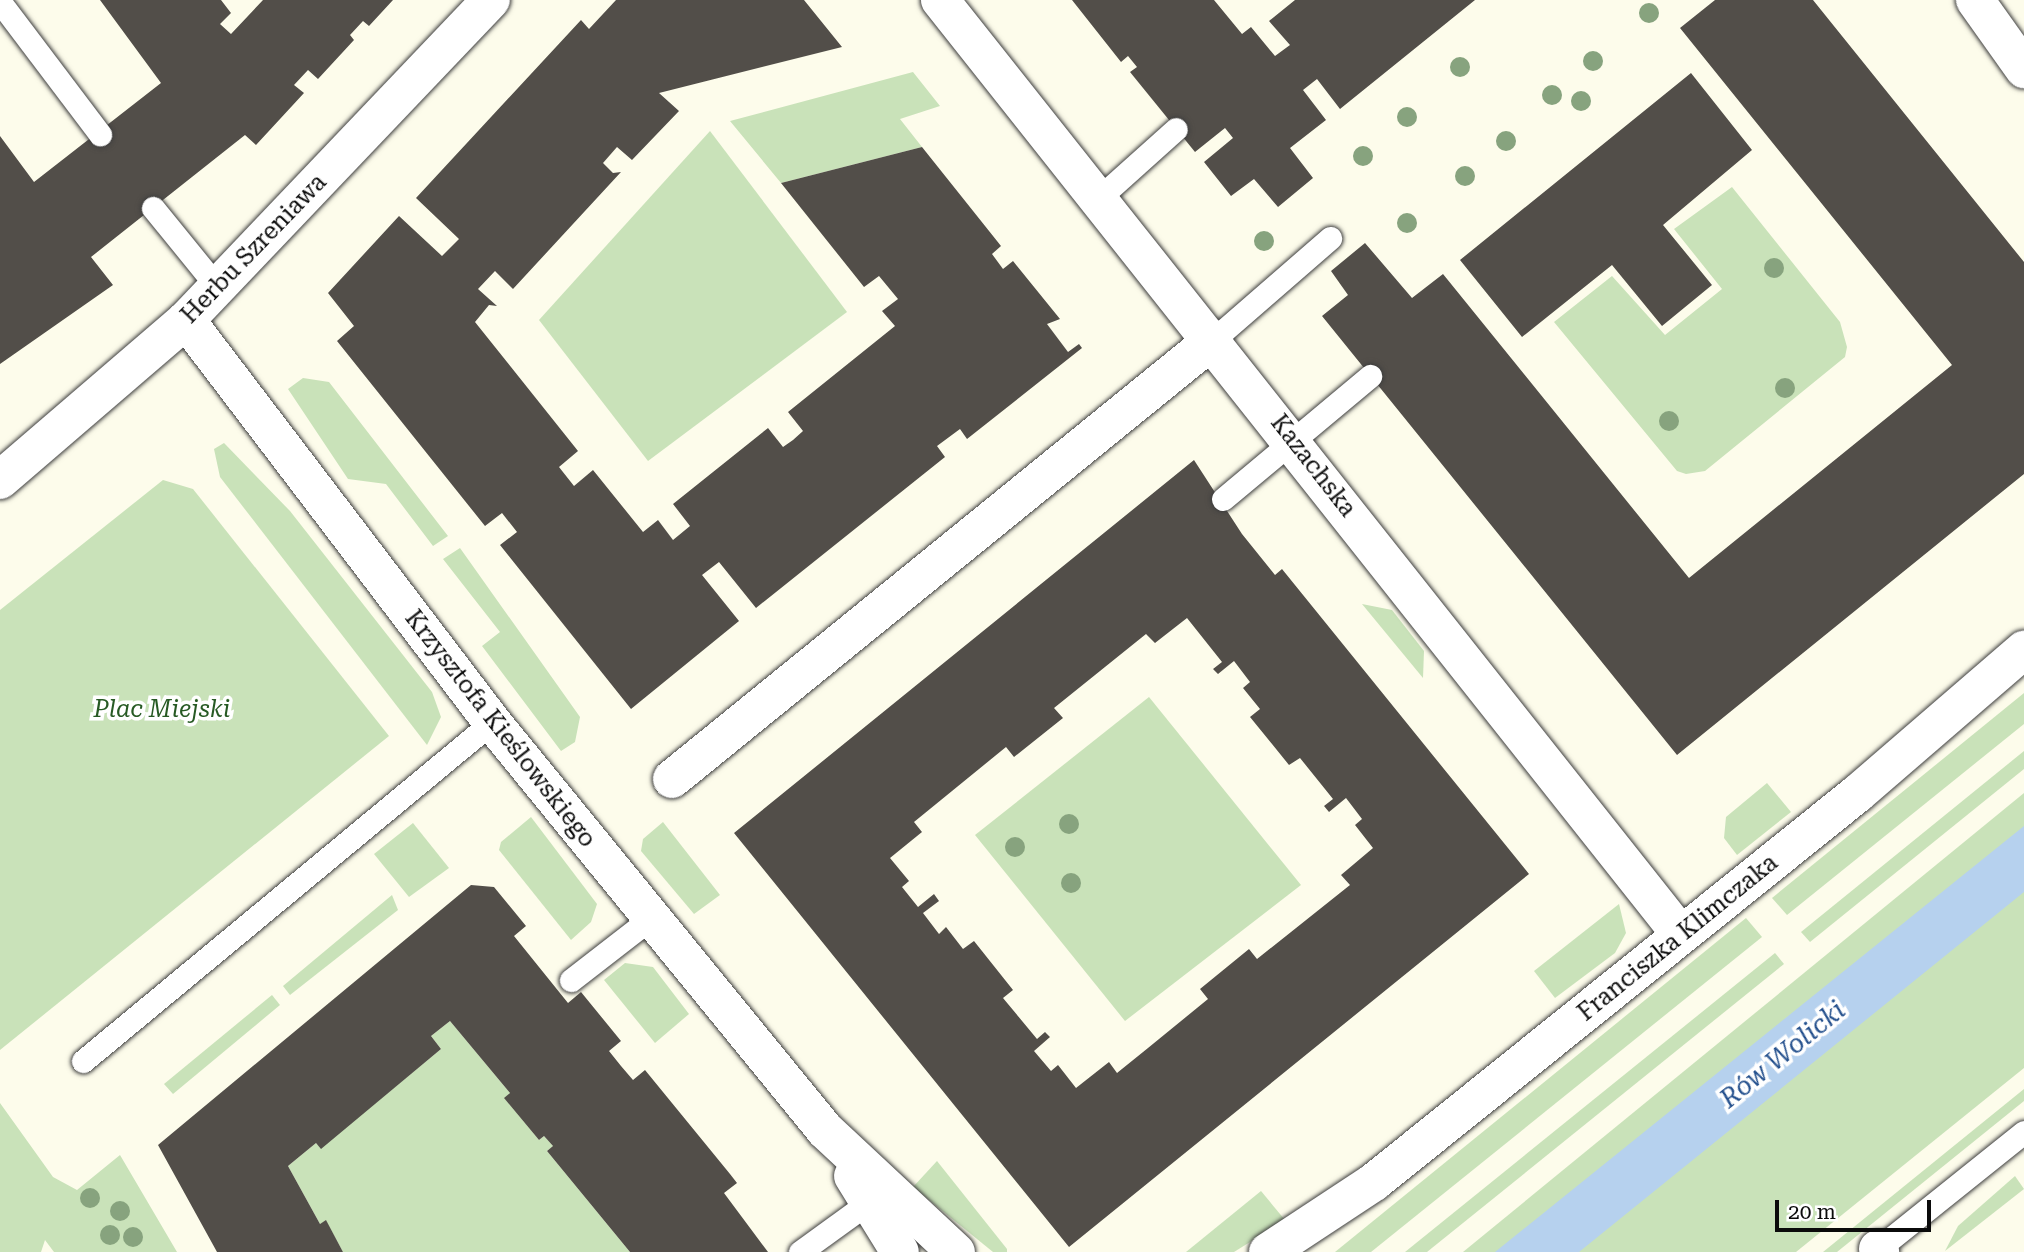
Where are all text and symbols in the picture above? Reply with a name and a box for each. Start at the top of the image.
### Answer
street label: Herbu Szreniawa [175,168,333,330]
street label: Kazachska [1264,409,1362,523]
street label: Krzysztofa Kieślowskiego [398,605,602,853]
park label: Plac Miejski [94,696,230,724]
street label: Franciszka Klimczaka [1572,848,1784,1028]
water label: Rów Wolicki [1714,995,1852,1115]
scale bar [1779,1186,1935,1230]
text: 20 m [1788,1200,1836,1224]

